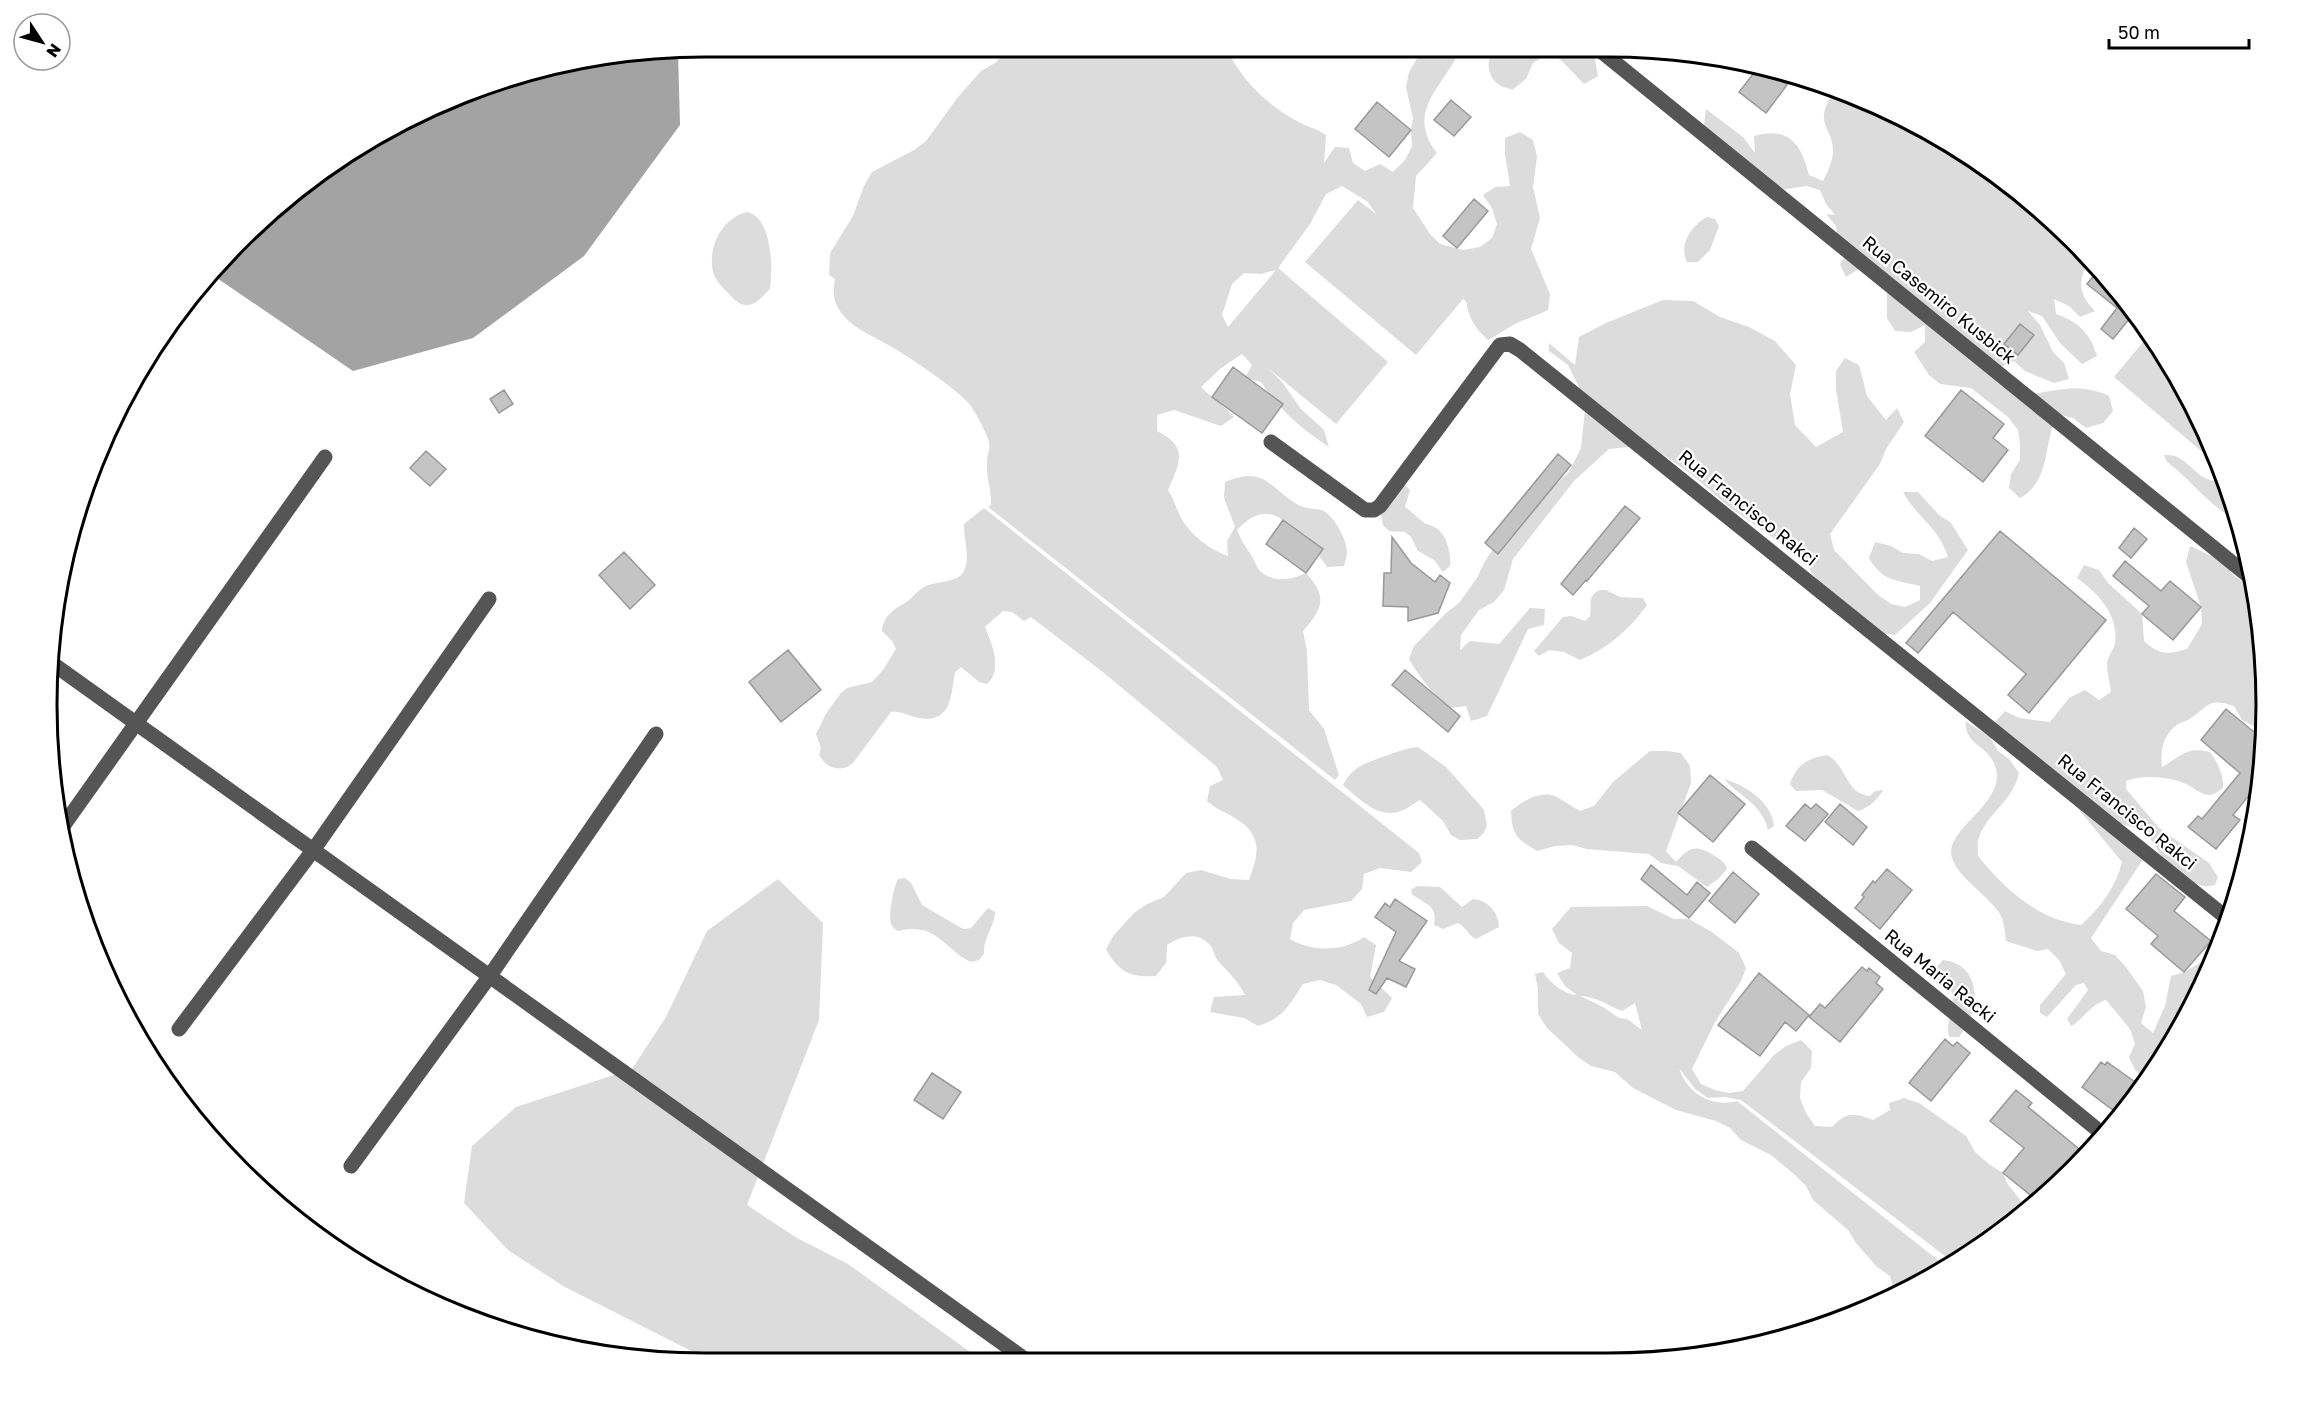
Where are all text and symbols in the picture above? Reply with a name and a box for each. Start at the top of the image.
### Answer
north arrow [12,12,72,72]
scale bar [2109,12,2248,50]
text: 50 m [2118,21,2160,43]
text: N [42,40,66,62]
street label: Rua Casemiro Kusbick [1858,231,2021,368]
street label: Rua Francisco Rakci [1675,444,1822,570]
street label: Rua Francisco Rakci [2054,748,2201,874]
street label: Rua Maria Racki [1881,924,2001,1027]

